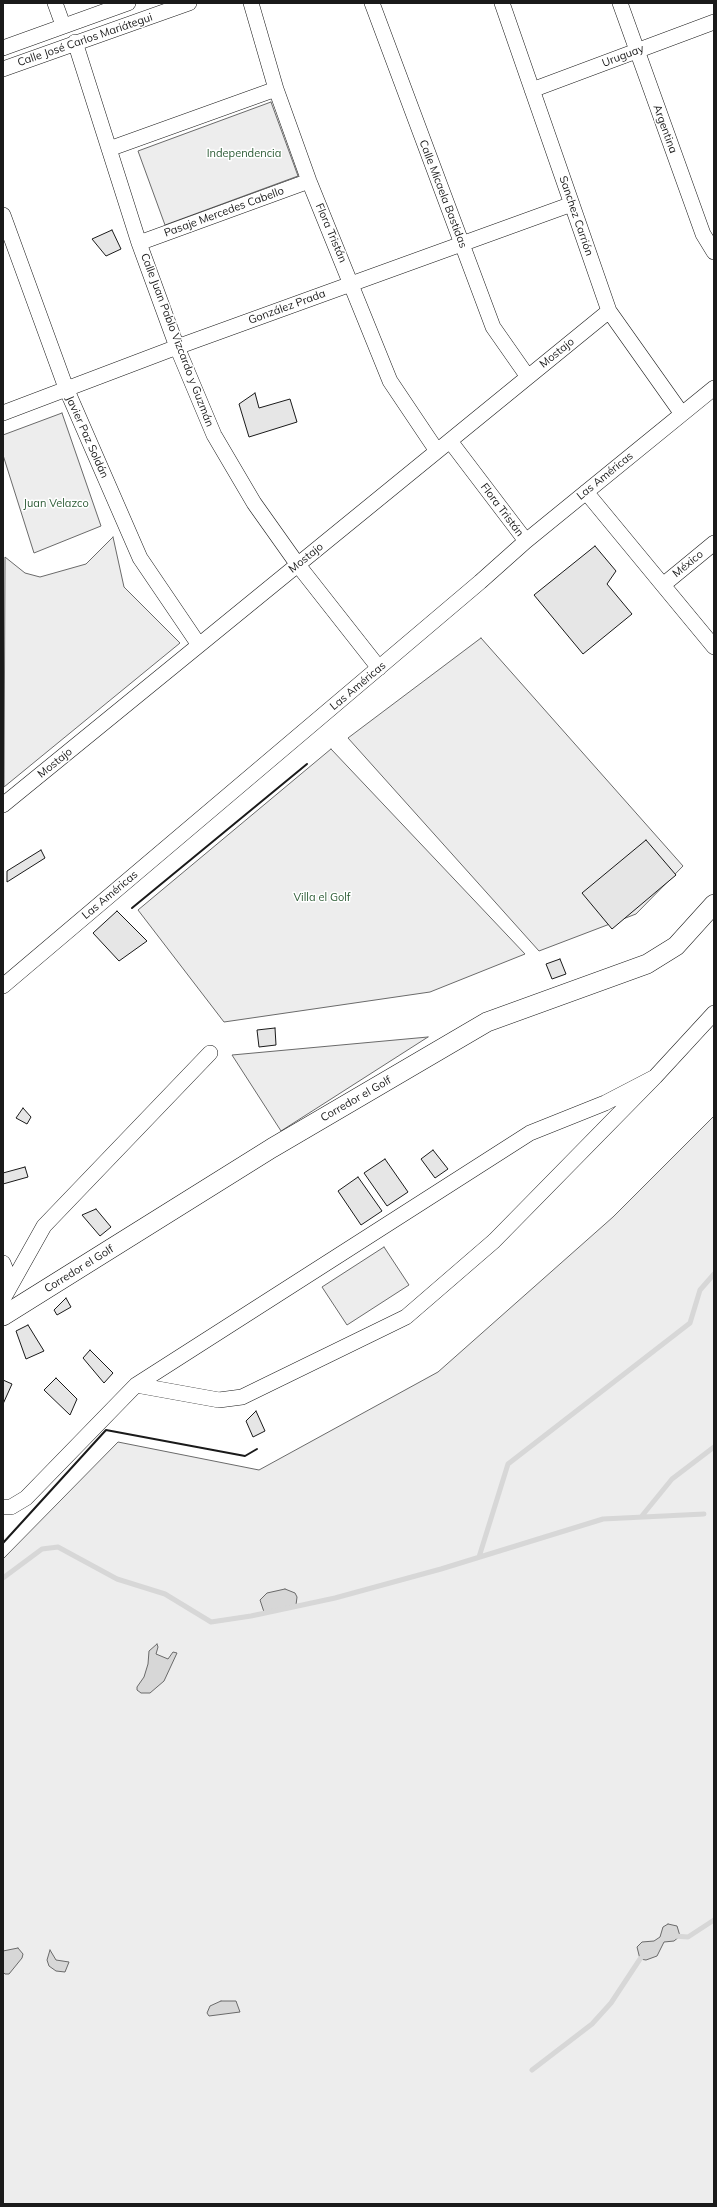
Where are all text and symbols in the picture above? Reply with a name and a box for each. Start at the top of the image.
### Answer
street label: Calle José Carlos Mariátegui [16,11,154,69]
street label: Uruguay [600,42,646,70]
street label: Argentina [650,103,680,155]
street label: Calle Micaela Bastidas [416,138,470,250]
park label: Independencia [207,147,281,161]
street label: Sanchez Carrión [556,174,596,258]
street label: Pasaje Mercedes Cabello [162,184,286,240]
street label: Flora Tristán [313,201,349,265]
street label: Calle Juan Pablo Vizcardo y Guzmán [138,251,216,429]
street label: González Prada [247,287,327,327]
street label: Mostajo [537,335,577,371]
street label: Javier Paz Soldán [63,394,111,480]
street label: Las Américas [574,449,636,503]
street label: Flora Tristán [478,481,526,539]
park label: Juan Velazco [23,497,89,511]
street label: Mostajo [286,540,326,576]
street label: México [670,548,706,580]
street label: Las Américas [327,659,389,713]
street label: Mostajo [35,745,75,781]
street label: Las Américas [79,868,141,922]
park label: Villa el Golf [293,891,351,905]
street label: Corredor el Golf [318,1073,394,1125]
street label: Corredor el Golf [42,1242,116,1296]

